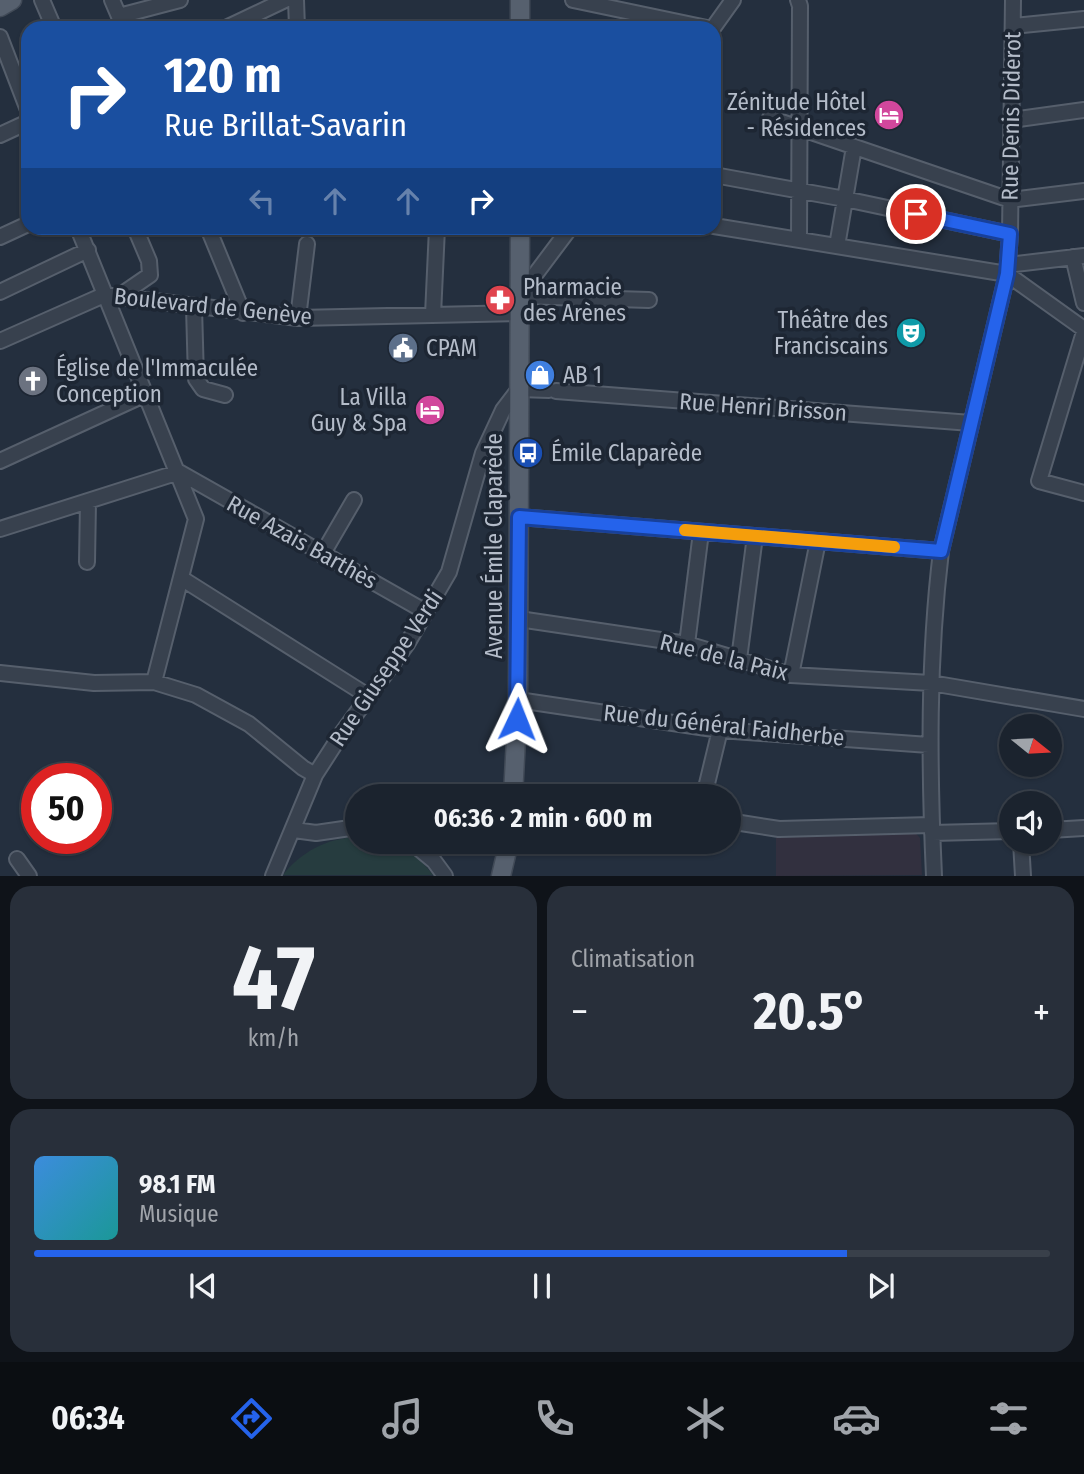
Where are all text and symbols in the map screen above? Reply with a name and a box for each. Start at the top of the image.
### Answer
street label: Rue Denis Diderot [996,31,1026,201]
text: 120 m [164,46,282,105]
icon: right [49,49,140,140]
place label: Zénitude Hôtel - Résidences [727,88,866,142]
hotel icon: Zénitude Hôtel - Résidences [872,98,906,132]
text: Rue Brillat-Savarin [164,106,407,144]
icon: left [243,182,281,220]
icon: ahead [316,182,354,220]
icon: ahead [389,182,427,220]
icon: right [462,182,500,220]
pin [886,184,946,244]
icon: arrive [897,195,935,233]
place label: Pharmacie des Arènes [523,273,626,327]
street label: Boulevard de Genève [113,282,313,330]
pharmacy icon: Pharmacie des Arènes [483,283,517,317]
place label: Théâtre des Franciscains [774,306,888,360]
theatre icon: Théâtre des Franciscains [894,316,928,350]
public building icon: CPAM [386,331,420,365]
place label: CPAM [426,334,477,362]
place label: Église de l'Immaculée Conception [56,353,258,408]
shop icon: AB 1 [523,358,557,392]
place label: AB 1 [563,361,602,389]
church icon: Église de l'Immaculée Conception [16,364,50,398]
place label: La Villa Guy & Spa [311,383,407,437]
street label: Rue Henri Brisson [678,387,848,427]
hotel icon: La Villa Guy & Spa [413,393,447,427]
street label: Avenue Émile Claparède [479,433,508,659]
bus stop icon: Émile Claparède [511,436,545,470]
place label: Émile Claparède [551,438,702,467]
street label: Rue Azais Barthès [222,489,382,595]
street label: Rue Giuseppe Verdi [323,584,449,752]
street label: Rue de la Paix [657,628,791,686]
position arrow [480,682,554,756]
street label: Rue du Général Faidherbe [602,698,846,752]
north arrow [999,714,1062,777]
map controls [999,714,1062,854]
speed limit sign: 50 [21,763,112,854]
button: sound [999,791,1062,854]
text: 06:36 · 2 min · 600 m [434,803,652,834]
text: 47 [232,924,315,1033]
text: Climatisation [571,945,695,973]
text: 20.5° [753,980,868,1043]
text: − [571,989,588,1035]
text: + [1033,989,1050,1035]
text: km/h [248,1024,299,1052]
text: 98.1 FM [139,1169,215,1200]
text: Musique [139,1200,219,1228]
icon: previous [184,1267,222,1305]
icon: pause [523,1267,561,1305]
icon: next [862,1267,900,1305]
icon: directions [227,1394,276,1443]
icon: music [378,1394,427,1443]
icon: phone [530,1394,579,1443]
icon: climate [681,1394,730,1443]
icon: car [832,1394,881,1443]
icon: filters [984,1394,1033,1443]
text: 06:34 [51,1399,125,1437]

